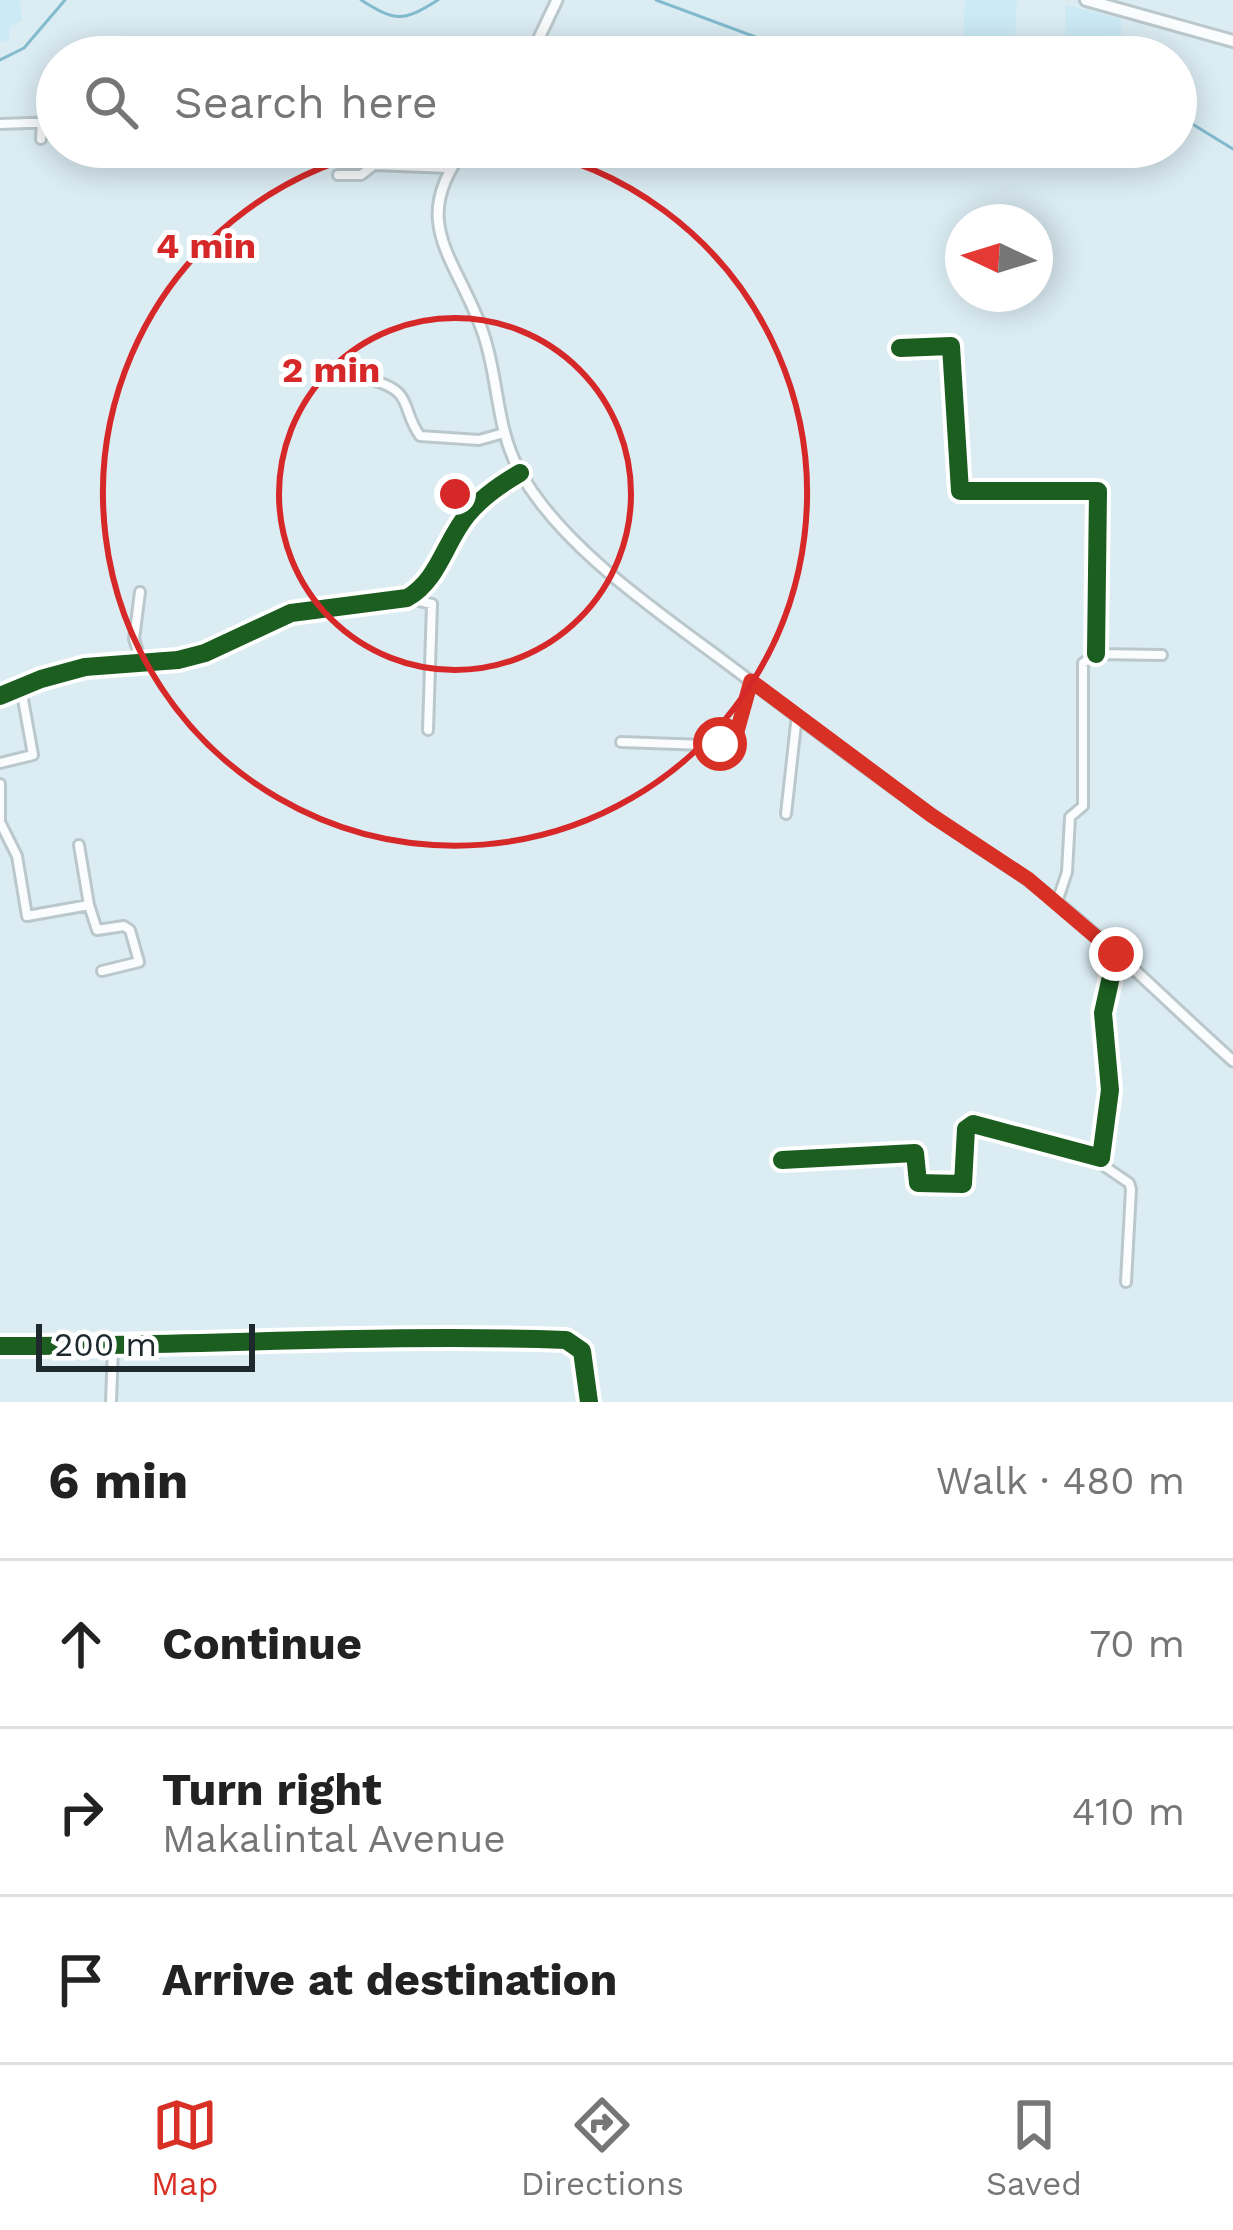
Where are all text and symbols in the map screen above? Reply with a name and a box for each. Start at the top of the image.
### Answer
search box [36,36,1197,168]
icon: search [78,69,144,135]
text: Search here [174,76,438,129]
north arrow [945,204,1053,312]
text: 4 min [156,225,256,267]
text: 2 min [282,349,380,391]
centre of rings [434,473,476,515]
route start [693,717,747,771]
route end [1089,927,1143,981]
scale bar [36,1318,255,1371]
text: 200 m [54,1325,157,1364]
text: 6 min [48,1451,188,1510]
text: Walk · 480 m [936,1458,1185,1503]
icon: ahead [48,1611,114,1677]
text: Continue [162,1617,362,1670]
text: 70 m [1089,1621,1185,1666]
text: Turn right [162,1763,382,1816]
icon: right [48,1779,114,1845]
text: 410 m [1072,1789,1185,1834]
text: Makalintal Avenue [162,1816,506,1861]
icon: arrive [48,1947,114,2013]
text: Arrive at destination [162,1953,617,2006]
tab: Map [151,2092,218,2203]
tab: Directions [521,2092,684,2203]
tab: Saved [986,2092,1082,2203]

